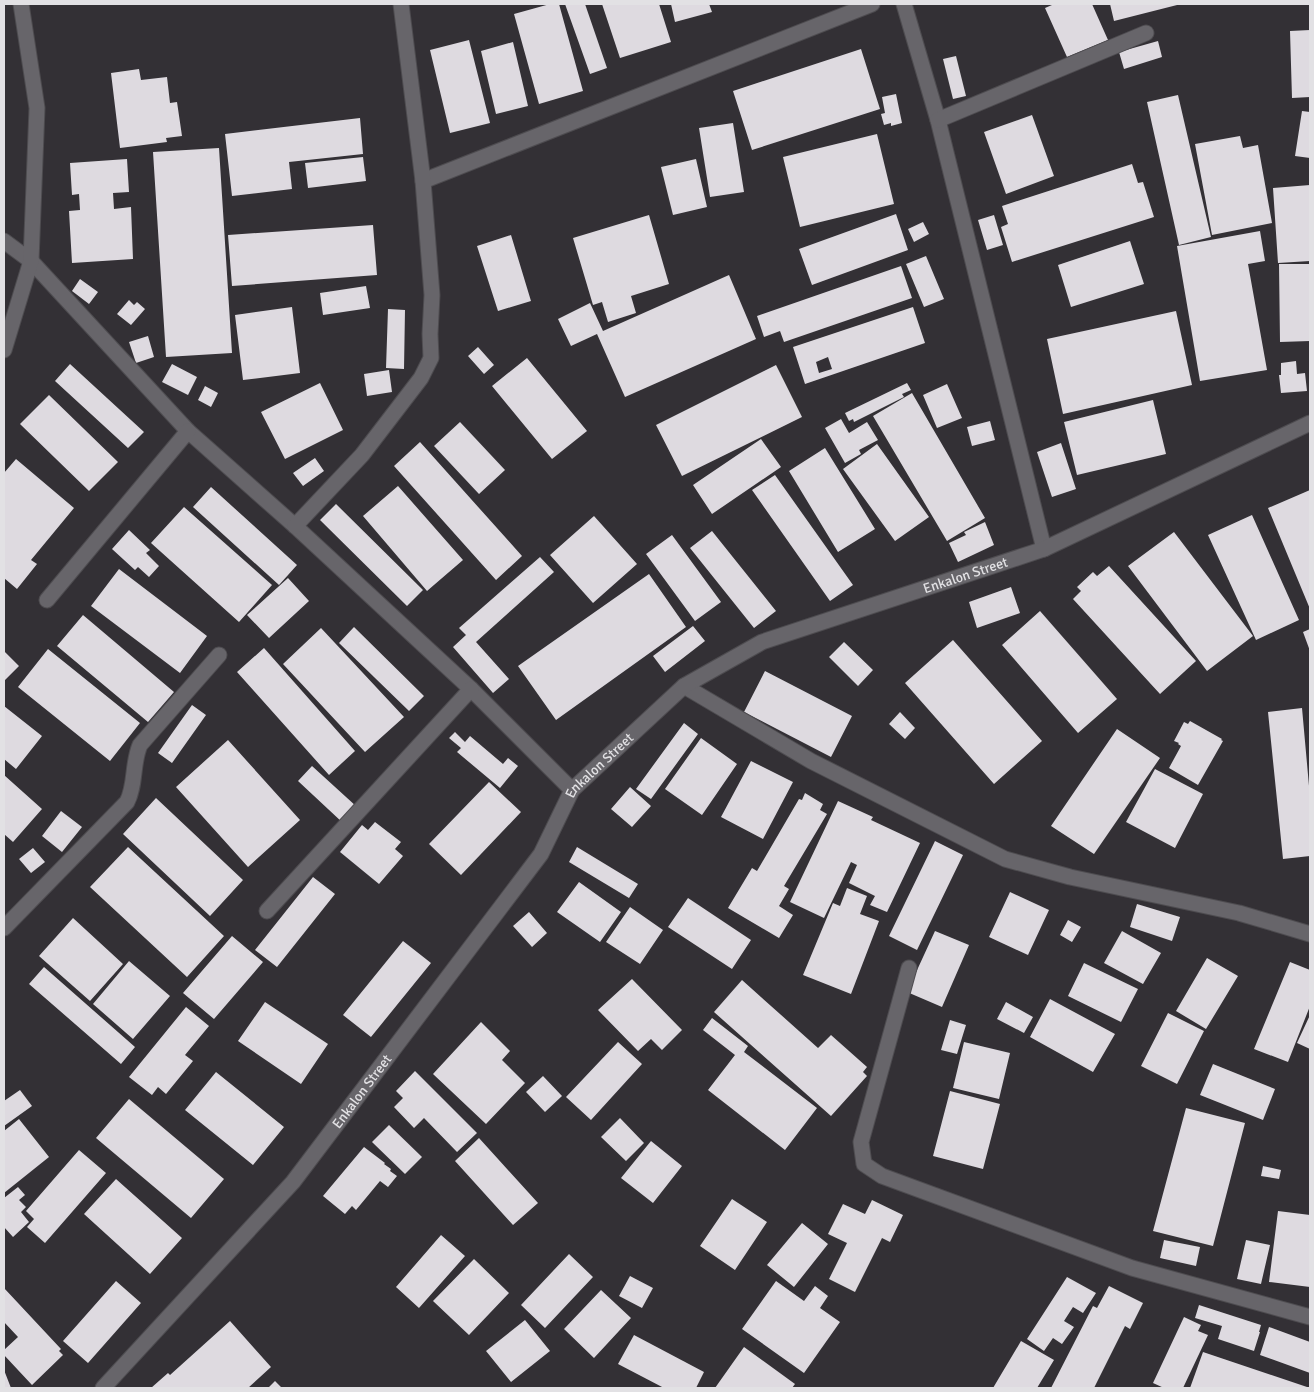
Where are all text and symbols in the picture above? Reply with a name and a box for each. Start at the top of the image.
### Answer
street label: Enkalon Street [921,554,1010,597]
street label: Enkalon Street [561,729,637,801]
street label: Enkalon Street [329,1051,395,1132]

